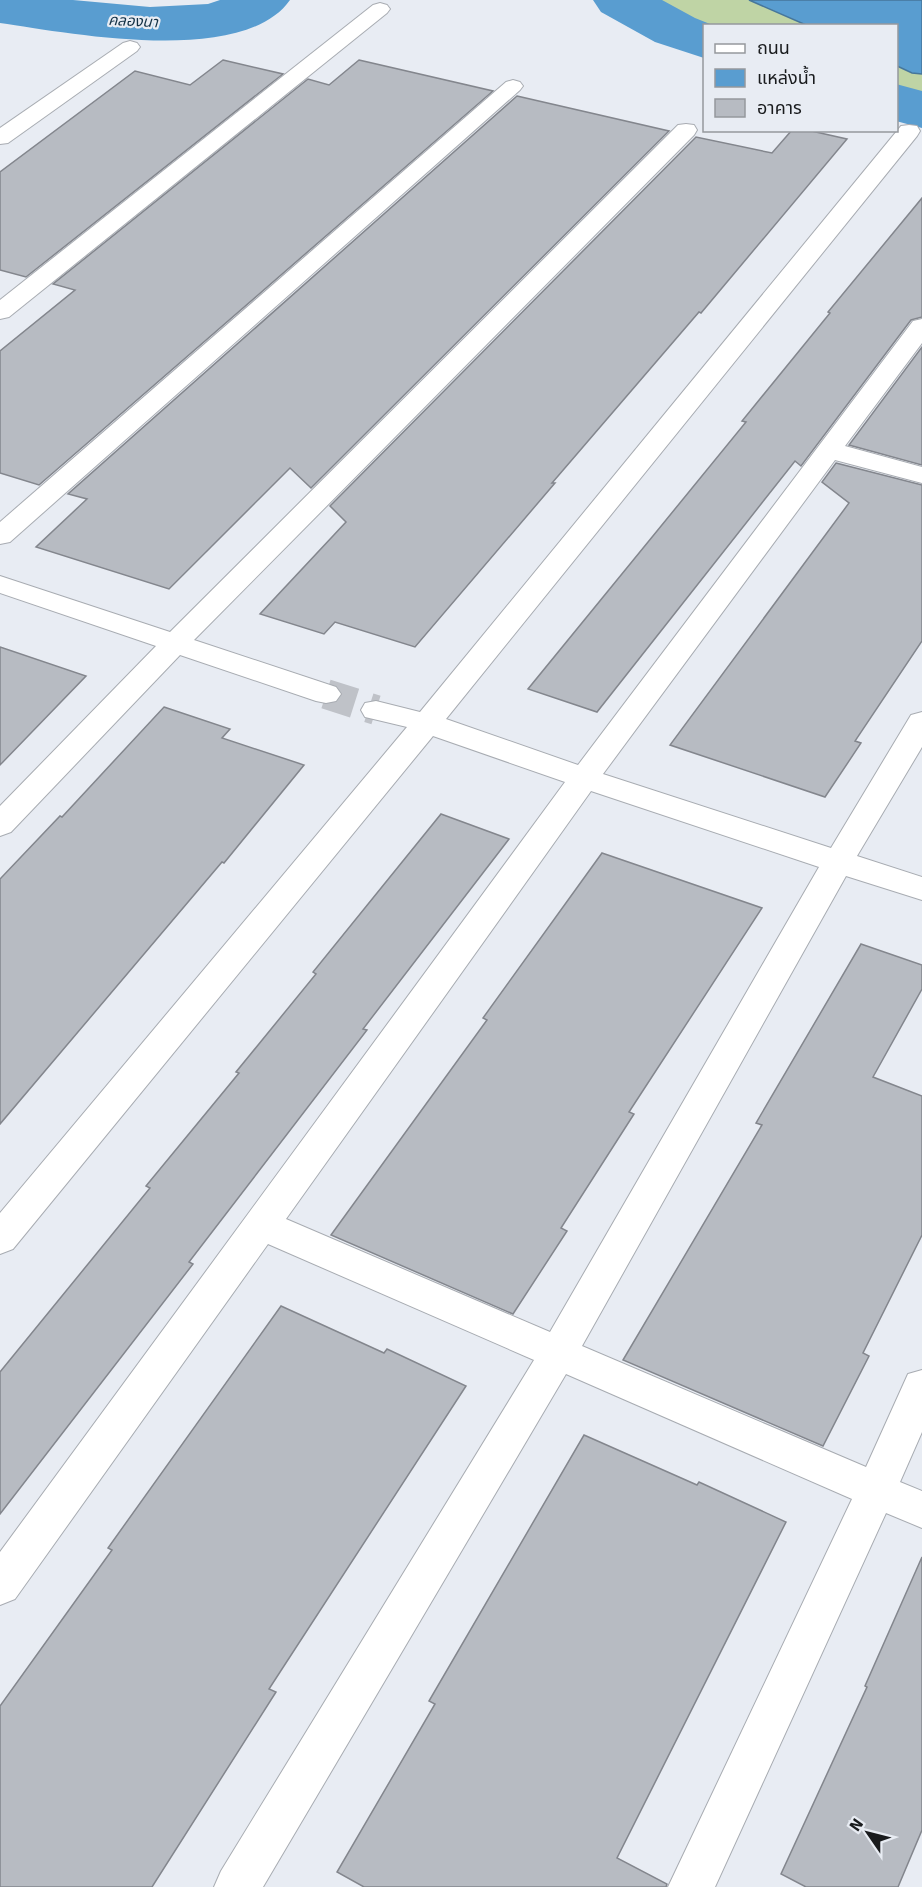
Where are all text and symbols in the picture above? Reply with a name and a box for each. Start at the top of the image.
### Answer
water label: คลองนา [108,11,159,31]
legend [703,24,898,132]
text: ถนน [757,37,790,59]
text: แหล่งน้ำ [757,65,816,89]
text: อาคาร [757,97,802,119]
north arrow [838,1803,898,1863]
text: N [845,1815,868,1835]

